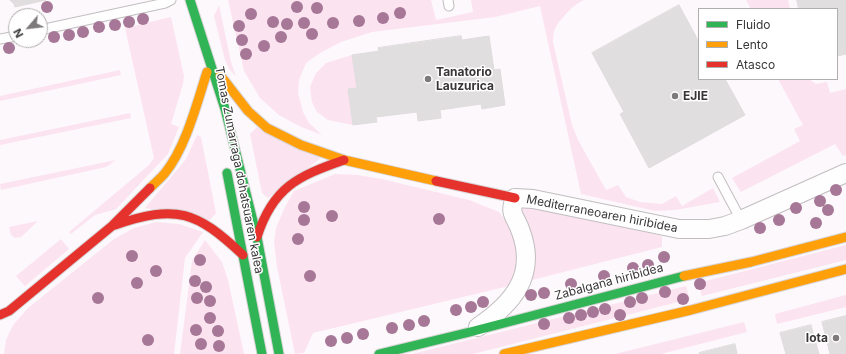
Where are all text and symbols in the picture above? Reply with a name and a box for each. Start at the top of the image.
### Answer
north arrow [8,8,48,48]
legend [698,8,838,80]
text: Fluido [736,17,771,32]
text: N [10,26,26,40]
text: Lento [736,37,768,52]
text: Atasco [736,57,775,72]
street label: Tomas Zumarraga dohatsuaren kalea [212,65,266,275]
place label: Tanatorio Lauzurica [436,65,494,93]
marker: Tanatorio Lauzurica [423,74,433,84]
place label: EJIE [683,89,708,103]
marker: EJIE [670,91,680,101]
street label: Mediterraneoaren hiribidea [525,192,679,236]
street label: Zabalgana hiribidea [553,261,665,303]
place label: Iota [806,331,828,345]
marker: Iota [831,333,841,343]

